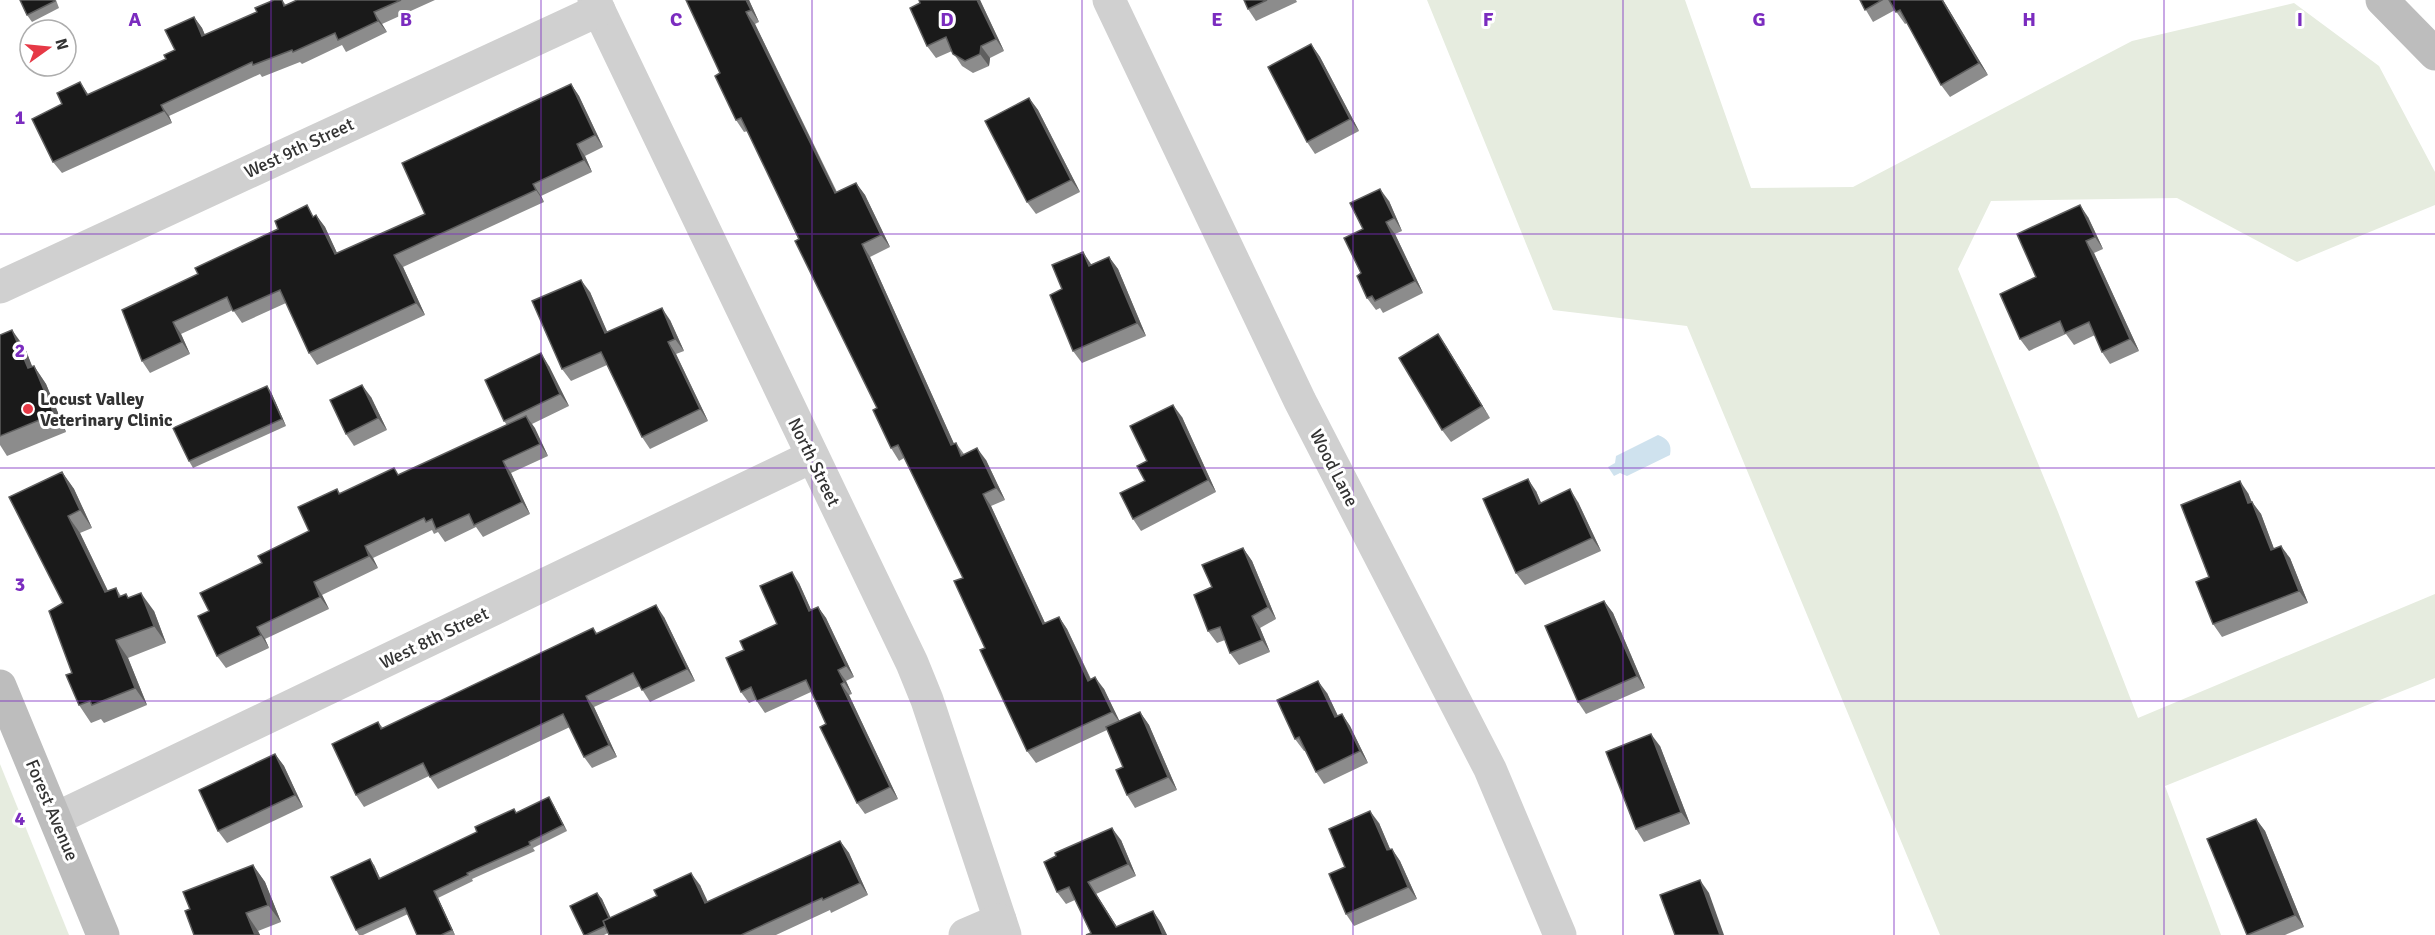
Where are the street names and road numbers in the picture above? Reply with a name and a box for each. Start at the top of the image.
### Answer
street label: West 9th Street [241,113,357,183]
street label: North Street [783,414,845,510]
street label: Wood Lane [1305,426,1363,510]
street label: West 8th Street [376,602,492,674]
street label: Forest Avenue [21,756,83,864]

